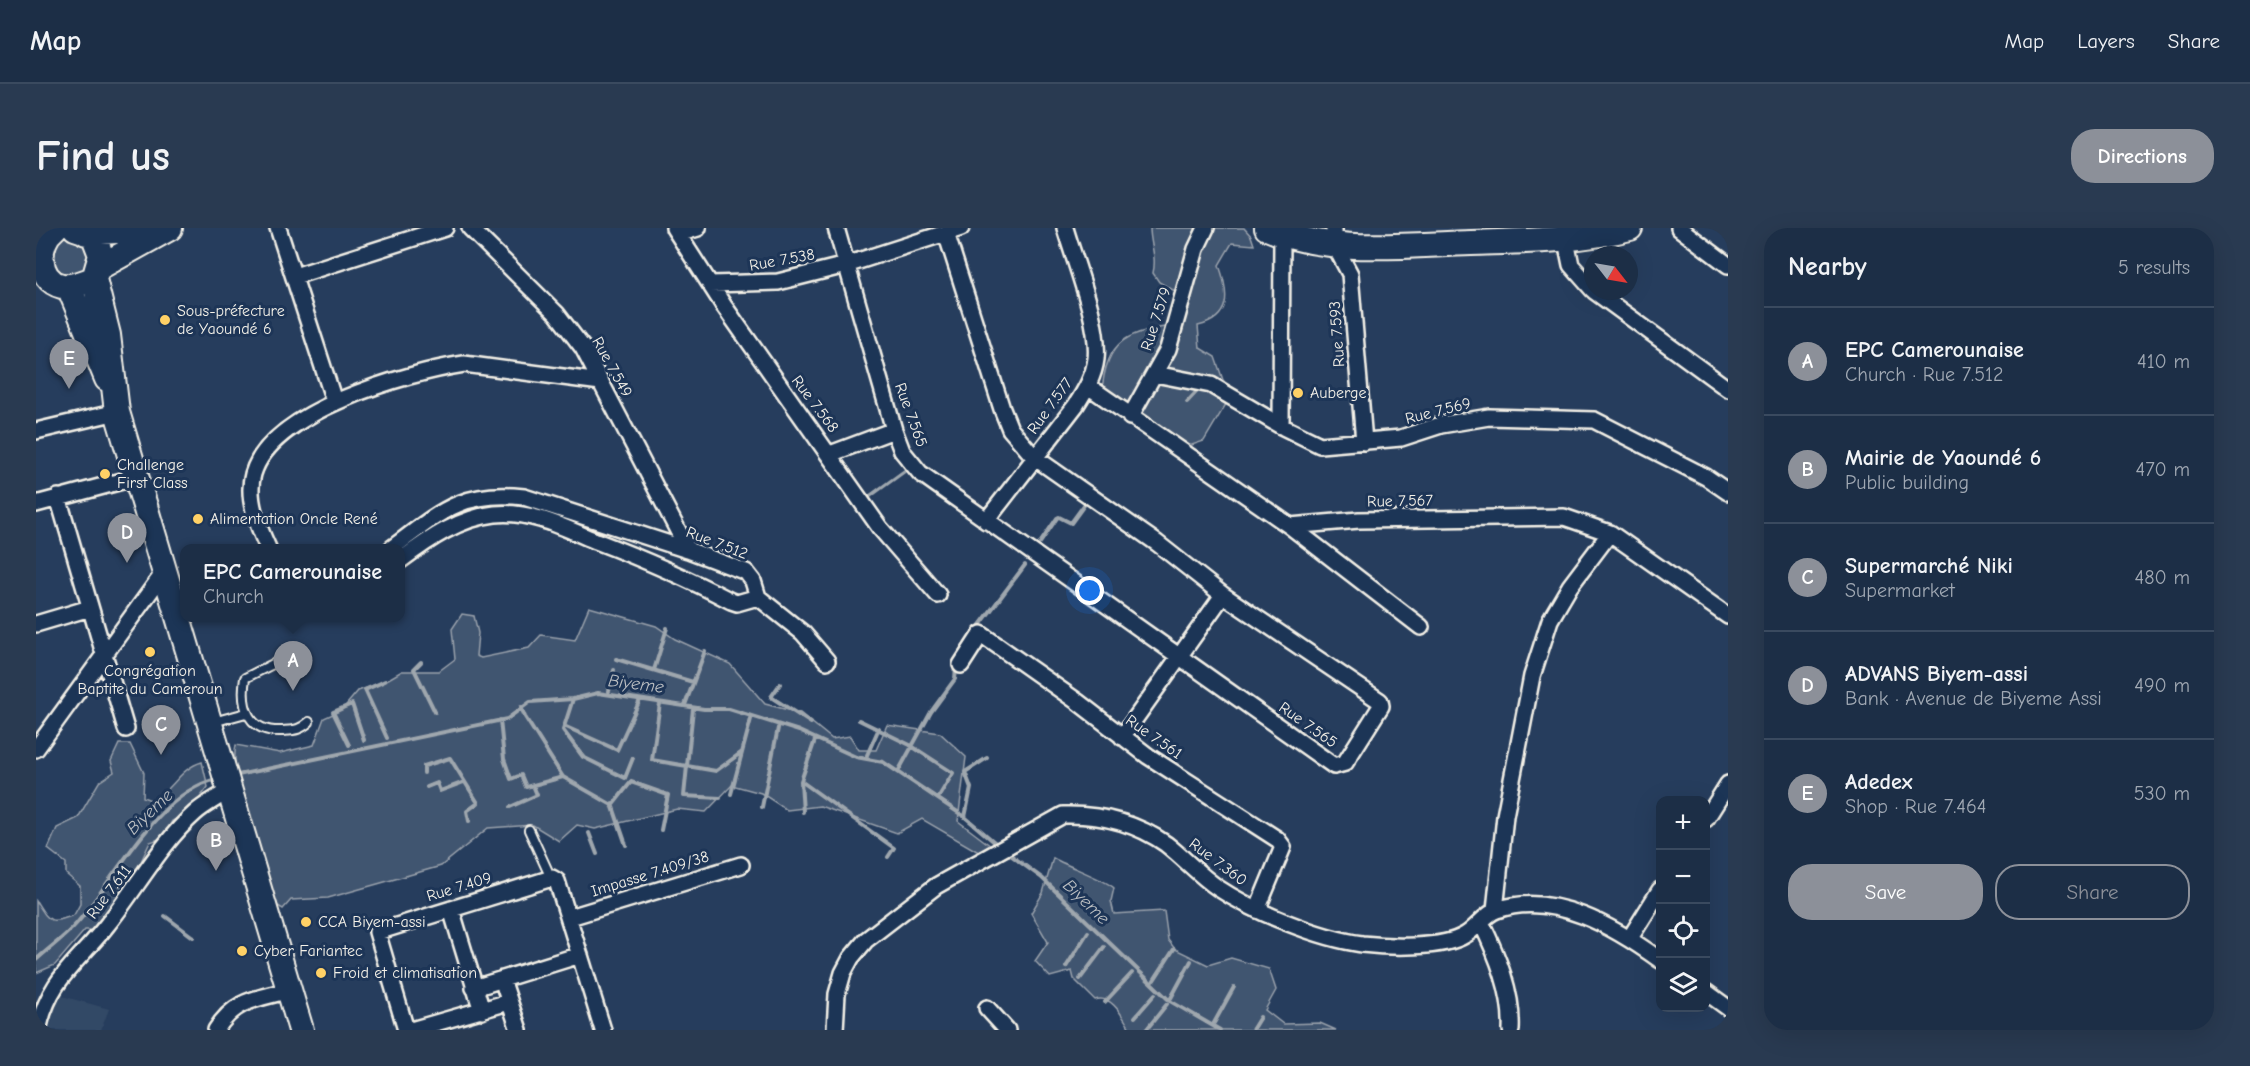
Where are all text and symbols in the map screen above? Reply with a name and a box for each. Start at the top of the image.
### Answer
text: Map [30,25,81,57]
text: Map [2005,29,2044,53]
text: Layers [2077,29,2135,53]
text: Share [2168,29,2220,53]
button: Directions [2071,129,2214,183]
text: Find us [36,132,170,181]
street label: Rue 7.538 [748,245,816,275]
north arrow [1584,246,1638,300]
text: Nearby [1788,252,1867,282]
text: 5 results [2118,256,2190,279]
street label: Rue 7.579 [1137,285,1175,353]
street label: Rue 7.593 [1326,300,1348,368]
place label: Sous-préfecture de Yaoundé 6 [177,302,285,338]
marker: Sous-préfecture de Yaoundé 6 [158,313,172,327]
street label: Rue 7.549 [588,334,636,400]
text: EPC Camerounaise [1845,337,2024,363]
pin: E [50,340,88,389]
text: A [1802,350,1813,373]
text: 410 m [2137,350,2190,373]
text: Church · Rue 7.512 [1845,363,2003,386]
street label: Rue 7.568 [788,372,842,436]
street label: Rue 7.577 [1024,374,1077,438]
street label: Rue 7.565 [891,380,931,450]
place label: Auberge [1310,384,1366,402]
marker: Auberge [1291,386,1305,400]
street label: Rue 7.569 [1403,394,1473,428]
text: Mairie de Yaoundé 6 [1845,445,2041,471]
place label: Challenge First Class [117,456,188,492]
text: B [1801,458,1814,481]
text: 470 m [2135,458,2190,481]
marker: Challenge First Class [98,467,112,481]
text: Public building [1845,471,1969,494]
street label: Rue 7.567 [1367,491,1434,511]
place label: Alimentation Oncle René [210,510,378,528]
marker: Alimentation Oncle René [191,512,205,526]
pin: D [108,514,146,563]
street label: Rue 7.512 [684,523,750,563]
popup [180,544,405,622]
text: Supermarché Niki [1845,553,2013,579]
text: EPC Camerounaise [203,559,382,585]
text: C [1801,566,1814,589]
text: 480 m [2135,566,2190,589]
your location [1075,576,1104,605]
text: Supermarket [1845,579,1955,602]
text: Church [203,585,264,608]
pin: A [274,642,312,691]
marker: Congrégation Baptite du Cameroun [143,645,157,659]
text: ADVANS Biyem-assi [1845,661,2028,687]
place label: Congrégation Baptite du Cameroun [77,662,223,698]
water label: Biyeme [607,670,665,698]
text: D [1801,674,1814,697]
text: 490 m [2134,674,2190,697]
text: Bank · Avenue de Biyeme Assi [1845,687,2102,710]
street label: Rue 7.565 [1275,698,1341,752]
pin: C [142,706,180,755]
street label: Rue 7.561 [1122,711,1186,763]
text: Adedex [1845,769,1913,795]
text: E [1802,782,1813,805]
text: 530 m [2134,782,2190,805]
water label: Biyeme [122,785,178,839]
text: Shop · Rue 7.464 [1845,795,1986,818]
map controls [1656,796,1710,1012]
button: + [1656,796,1710,850]
pin: B [196,822,236,871]
street label: Rue 7.360 [1186,834,1250,890]
street label: Impasse 7.409/38 [589,848,711,900]
button: − [1656,850,1710,904]
street label: Rue 7.611 [83,862,135,922]
button: Save [1788,864,1983,920]
button: Share [1995,864,2190,920]
street label: Rue 7.409 [424,869,494,905]
water label: Biyeme [1058,875,1114,929]
button: locate [1656,904,1710,958]
place label: CCA Biyem-assi [318,913,426,931]
marker: CCA Biyem-assi [299,915,313,929]
place label: Cyber Fariantec [254,942,363,960]
marker: Cyber Fariantec [235,944,249,958]
button: layers [1656,958,1710,1012]
place label: Froid et climatisation [333,964,477,982]
marker: Froid et climatisation [314,966,328,980]

